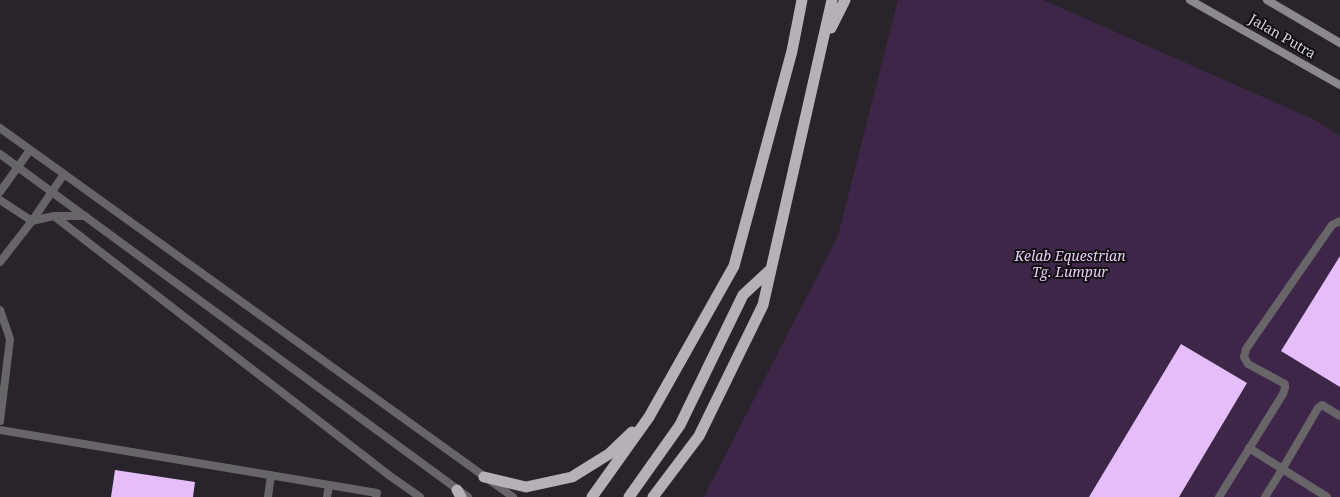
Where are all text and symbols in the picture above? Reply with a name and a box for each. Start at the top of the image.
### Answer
street label: Jalan Putra [1246,11,1318,63]
park label: Kelab Equestrian Tg. Lumpur [1014,249,1126,282]

